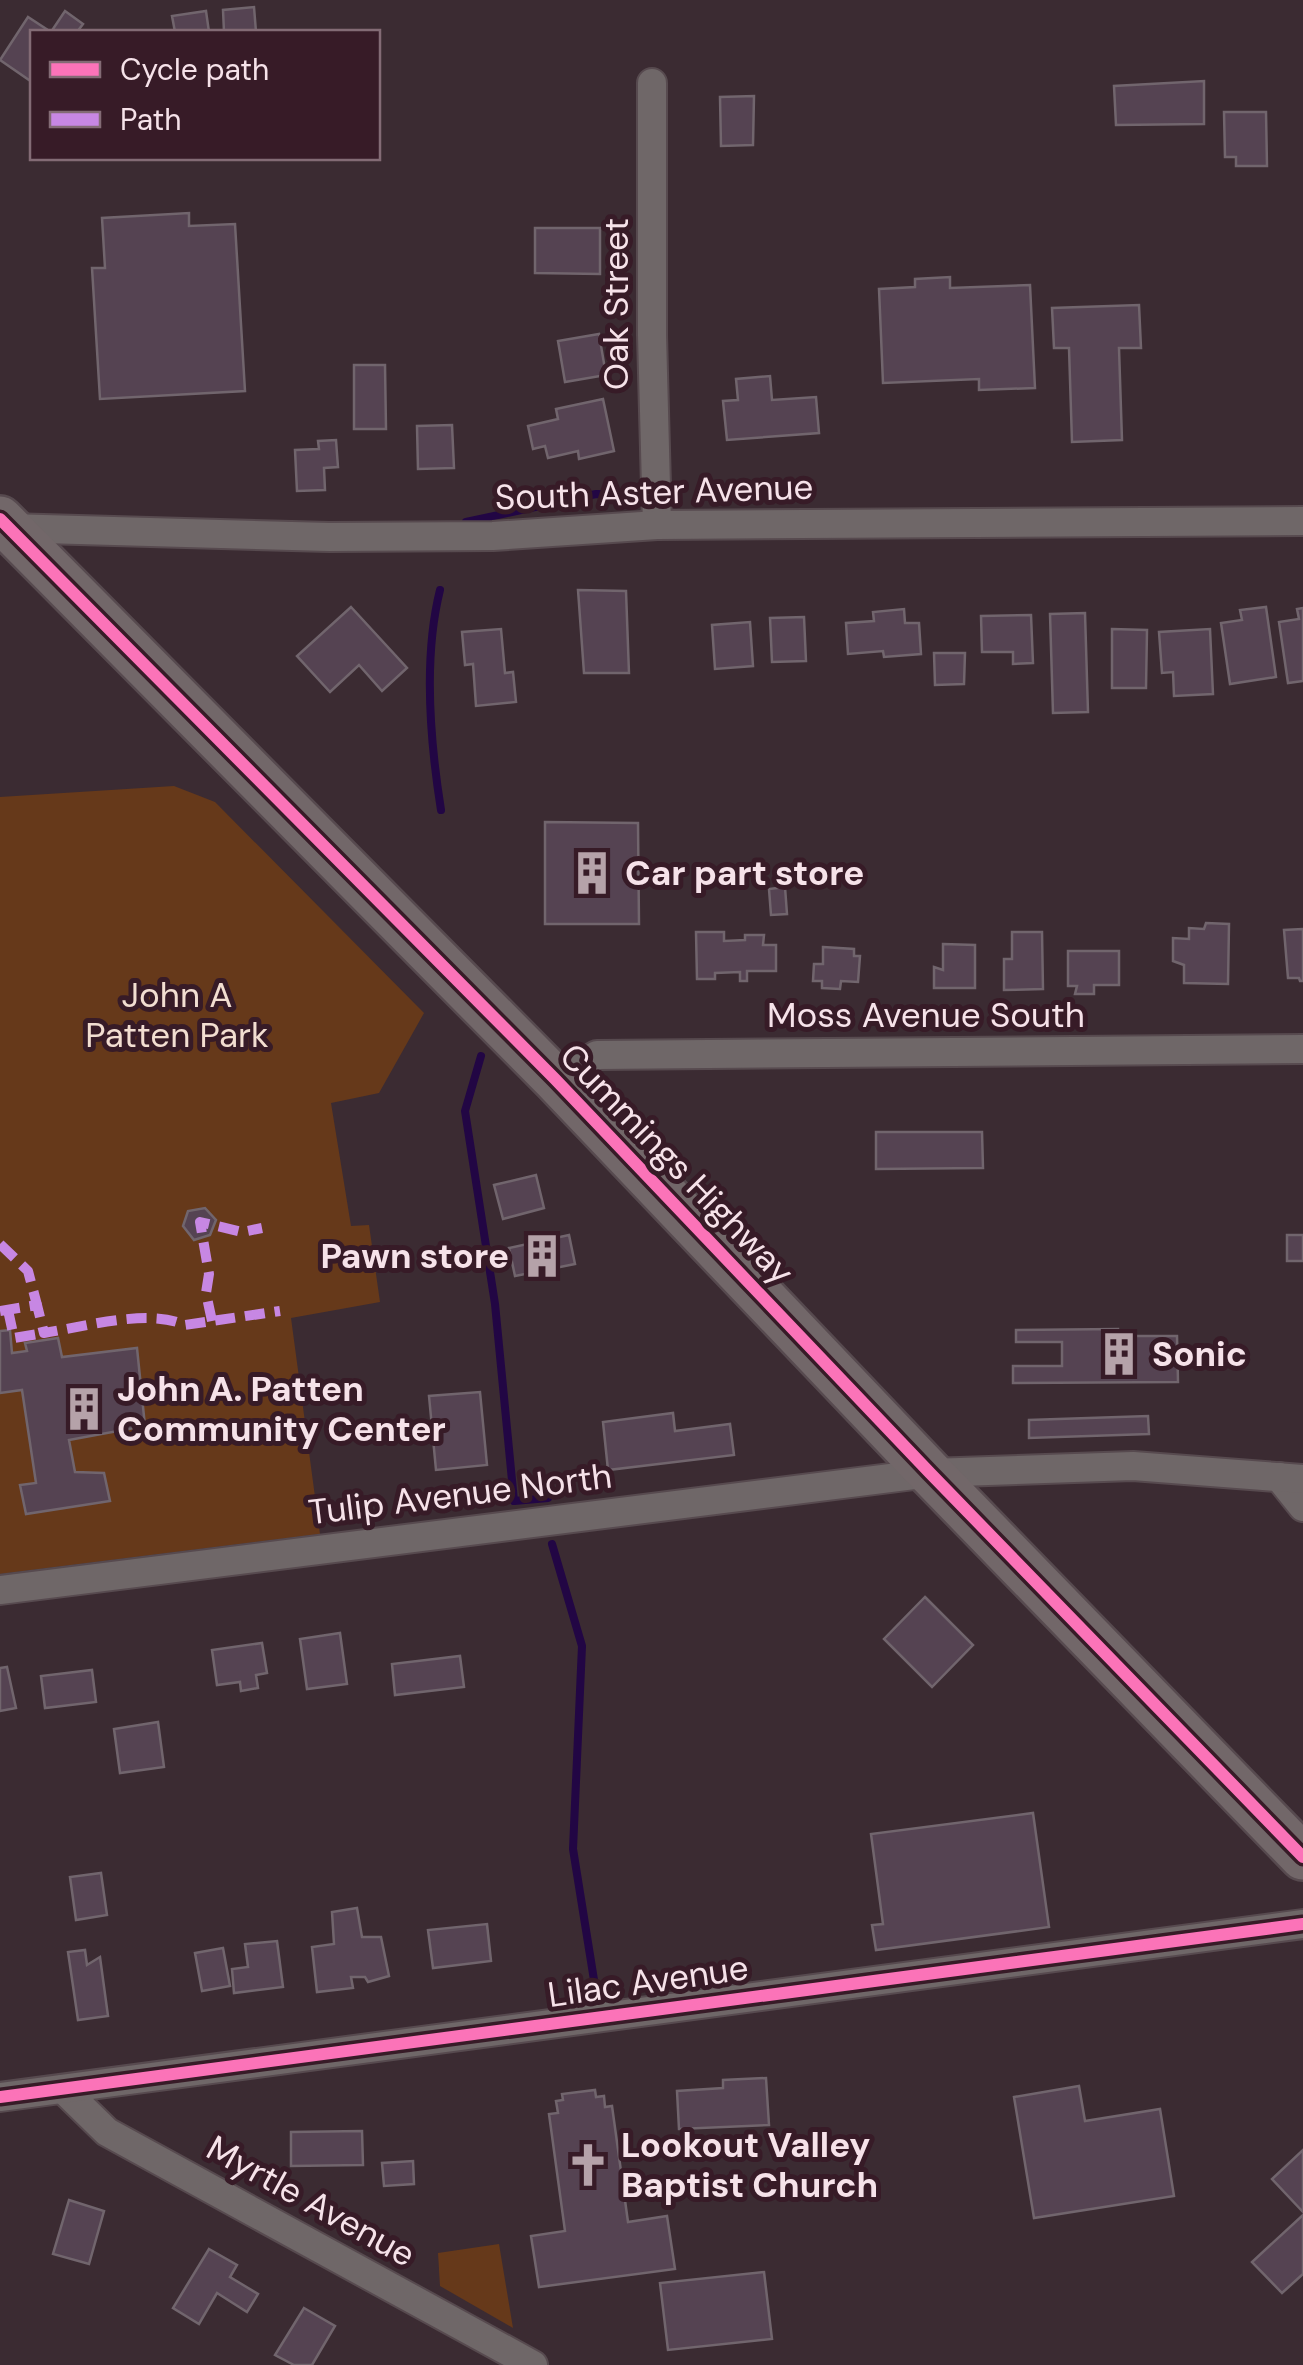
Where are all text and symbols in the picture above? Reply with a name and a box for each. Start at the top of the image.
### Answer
legend [30,30,380,160]
text: Cycle path [120,50,269,89]
text: Path [120,100,182,139]
street label: Oak Street [593,218,639,390]
street label: South Aster Avenue [494,463,814,521]
building icon: Car part store [568,849,616,897]
place label: Car part store [625,850,864,896]
park label: John A Patten Park [85,972,269,1058]
street label: Moss Avenue South [767,992,1085,1038]
street label: Cummings Highway [550,1034,804,1294]
building icon: Pawn store [518,1232,566,1280]
place label: Pawn store [321,1233,509,1279]
building icon: Sonic [1095,1330,1143,1378]
place label: Sonic [1152,1331,1247,1377]
place label: John A. Patten Community Center [117,1366,446,1452]
building icon: John A. Patten Community Center [60,1385,108,1433]
street label: Tulip Avenue North [306,1453,614,1535]
street label: Lilac Avenue [545,1944,751,2018]
place label: Lookout Valley Baptist Church [621,2122,878,2208]
street label: Myrtle Avenue [199,2125,423,2277]
church icon: Lookout Valley Baptist Church [564,2141,612,2189]

